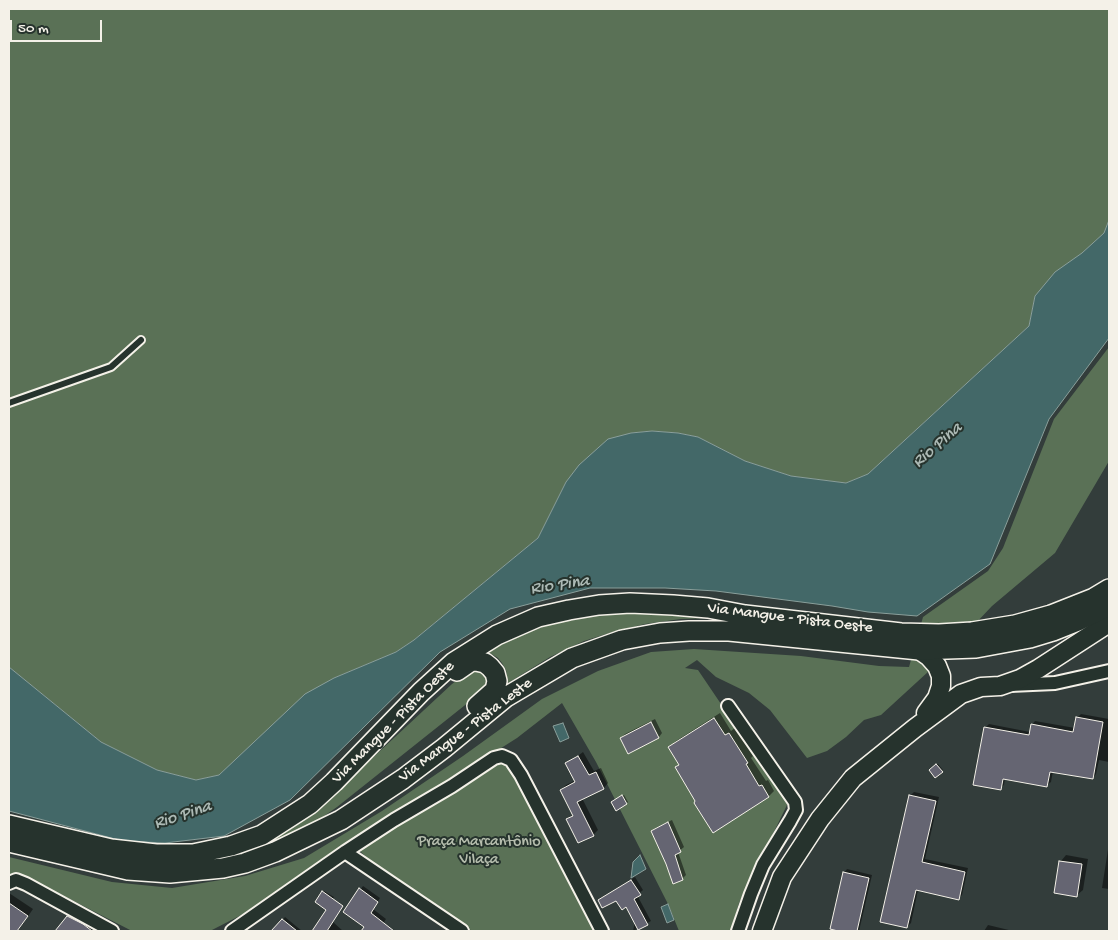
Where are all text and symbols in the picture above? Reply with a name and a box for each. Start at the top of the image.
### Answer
scale bar [12,10,105,42]
text: 50 m [18,20,49,38]
water label: Rio Pina [909,418,967,474]
water label: Rio Pina [529,571,591,601]
street label: Via Mangue - Pista Oeste [706,599,874,639]
street label: Via Mangue - Pista Oeste [329,658,459,788]
street label: Via Mangue - Pista Leste [395,675,537,787]
water label: Rio Pina [151,797,215,835]
park label: Praça Marcantônio Vilaça [417,833,541,871]

